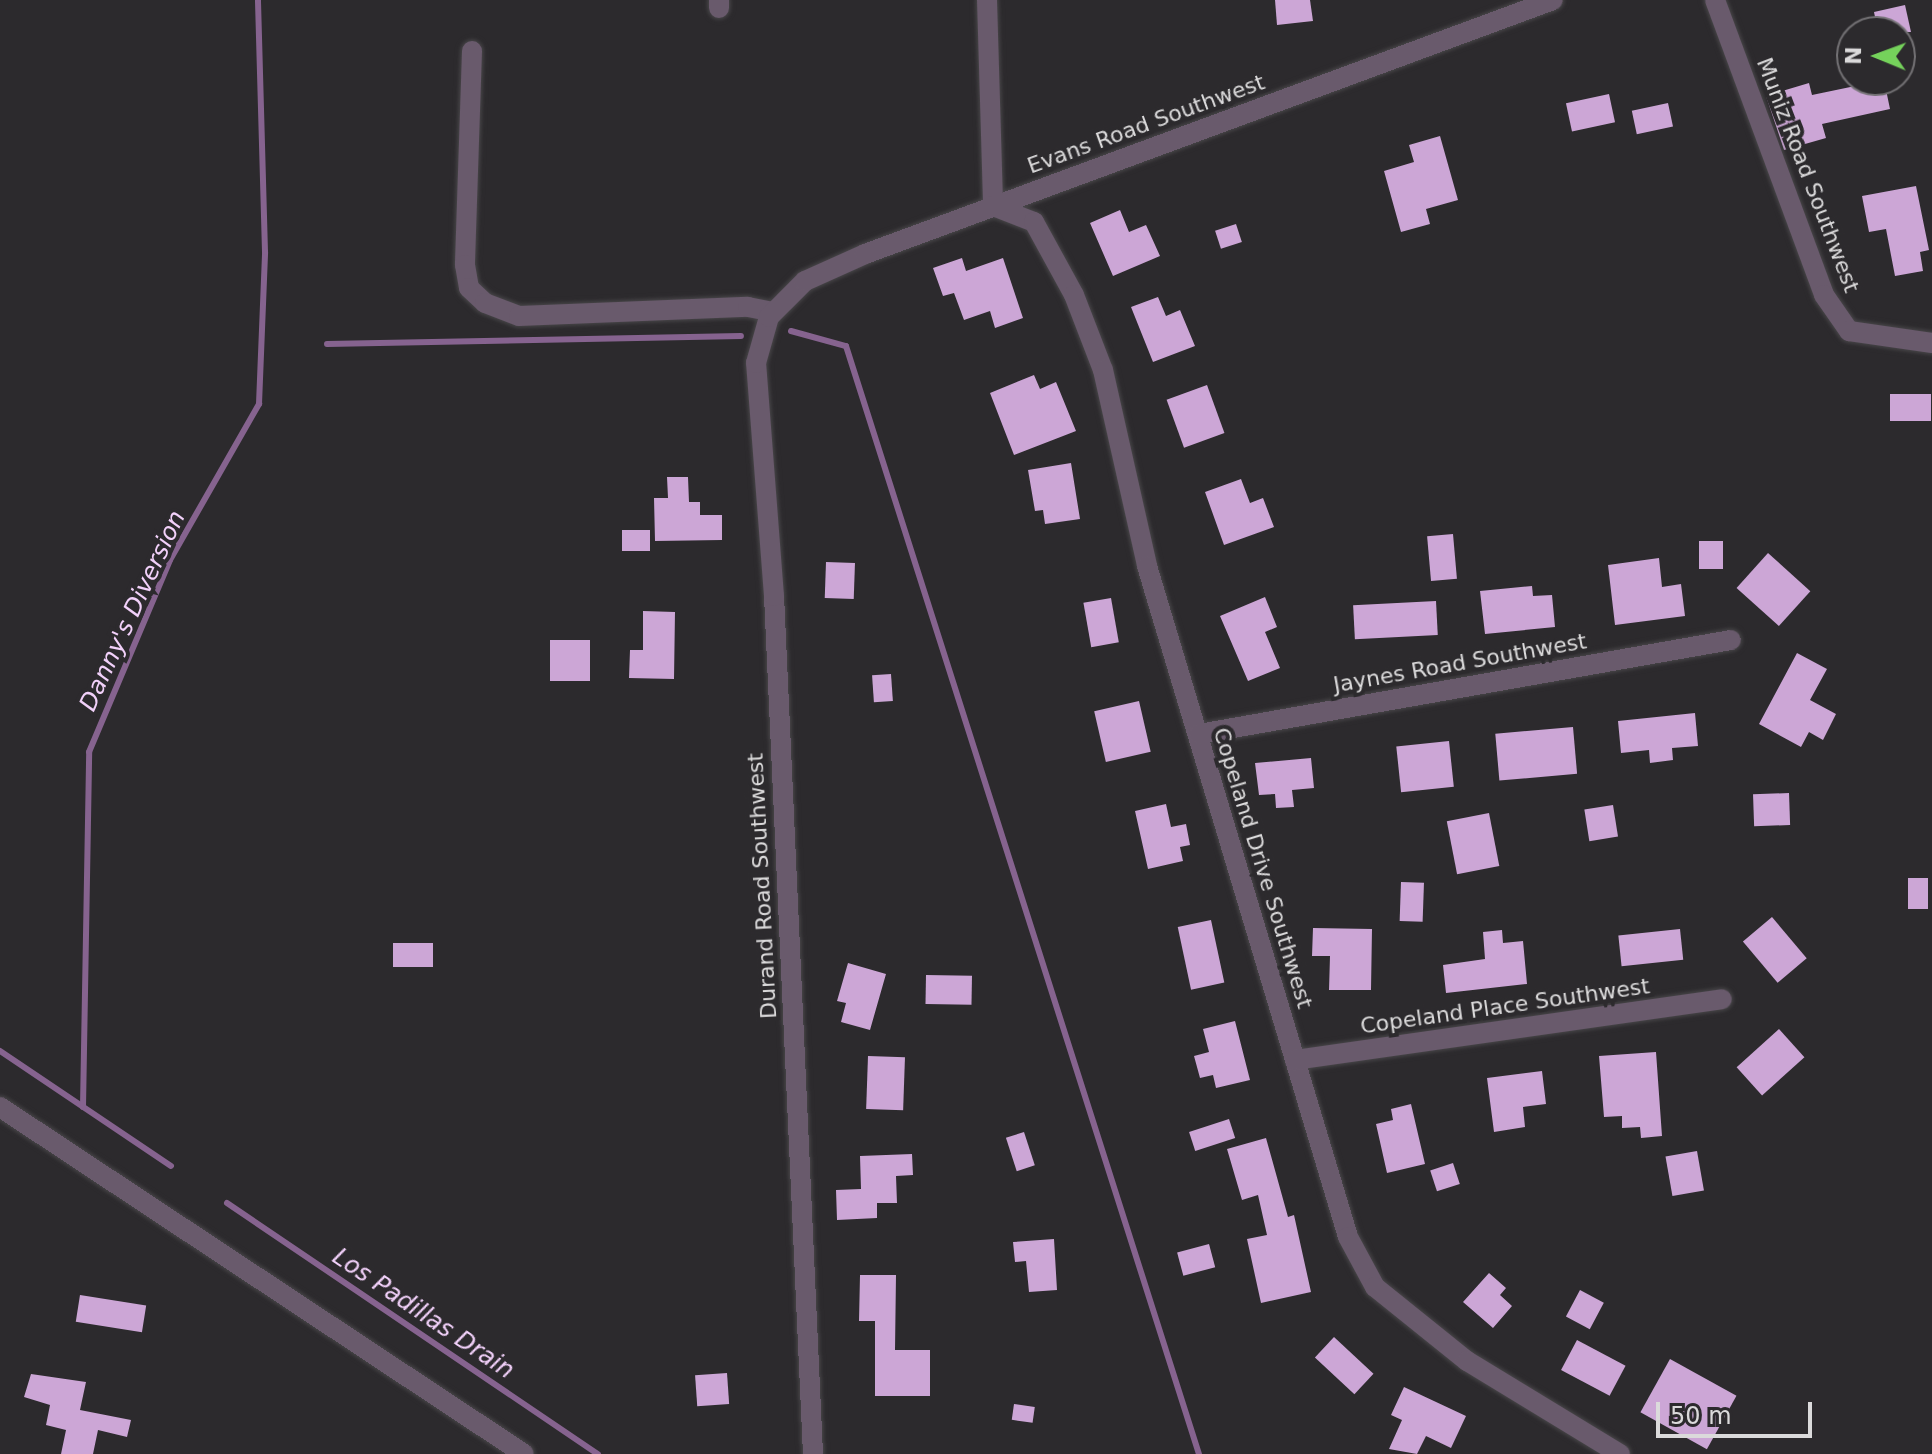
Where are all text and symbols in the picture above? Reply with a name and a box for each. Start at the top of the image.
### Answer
north arrow [1836,16,1916,96]
text: N [1841,46,1866,65]
street label: Muniz Road Southwest [1751,54,1865,296]
street label: Evans Road Southwest [1024,69,1268,179]
water label: Danny's Diversion [74,506,192,716]
street label: Jaynes Road Southwest [1331,628,1589,698]
street label: Copeland Drive Southwest [1208,725,1318,1011]
street label: Durand Road Southwest [742,752,782,1020]
street label: Copeland Place Southwest [1359,973,1651,1039]
water label: Los Padillas Drain [327,1243,519,1385]
scale bar [1660,1386,1816,1436]
text: 50 m [1670,1402,1732,1430]

